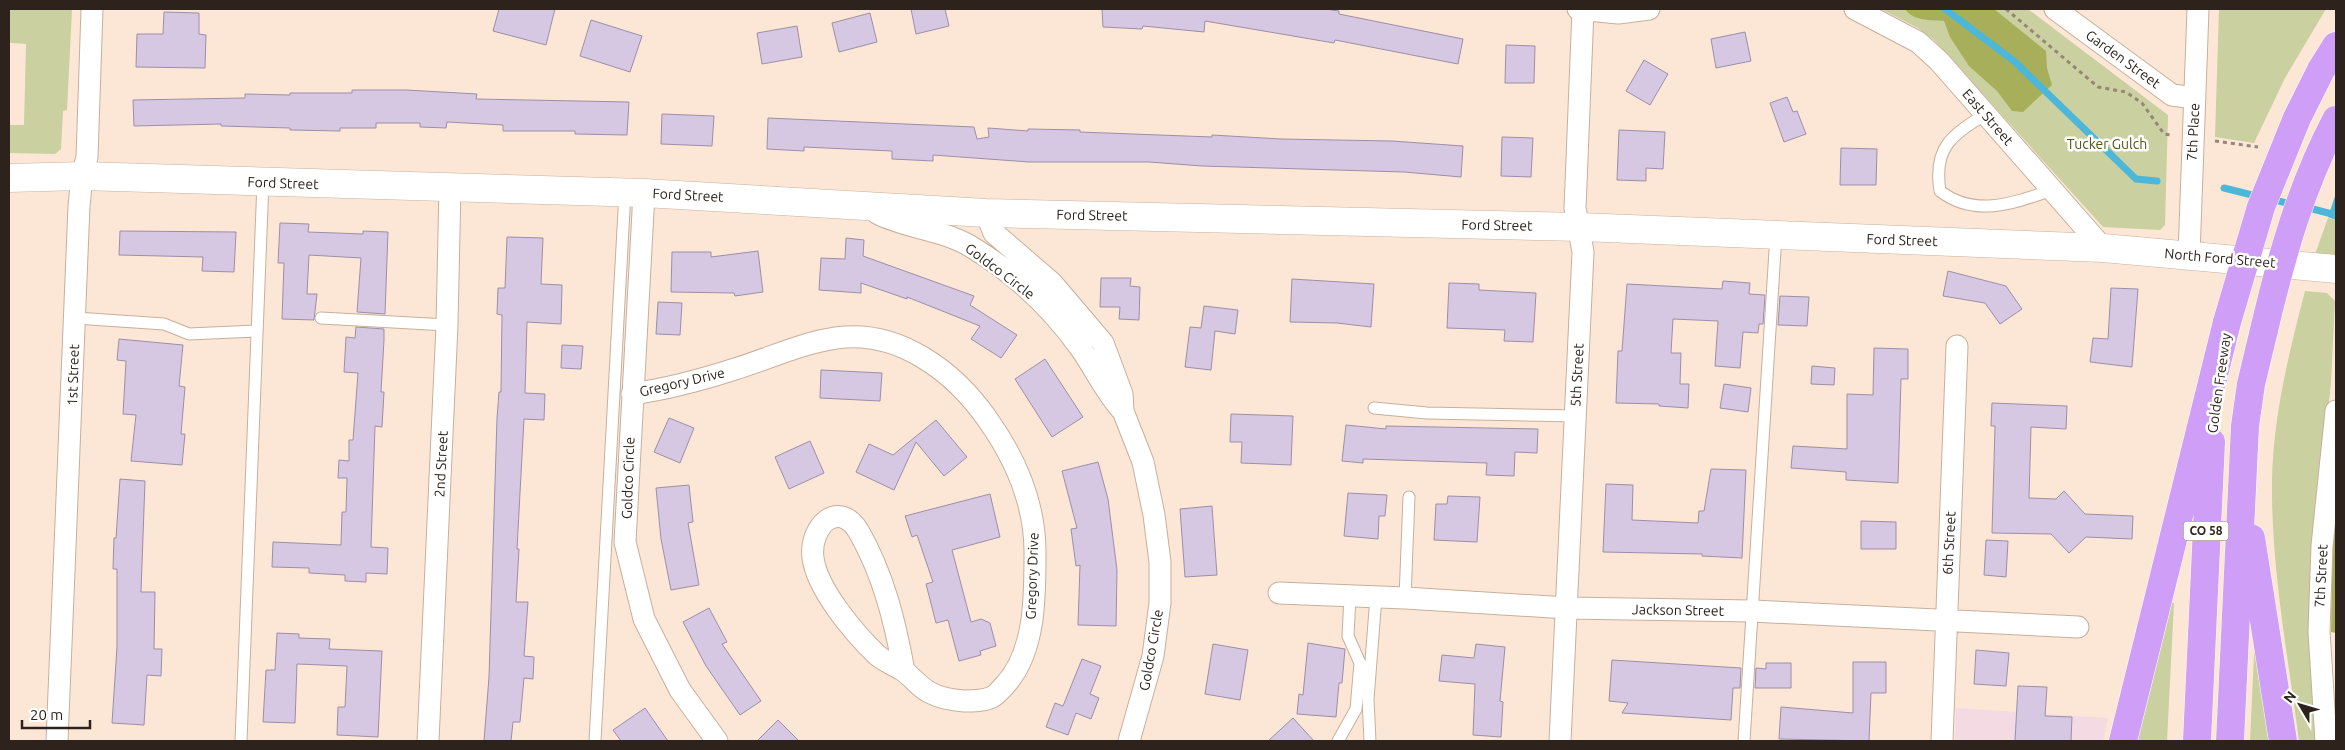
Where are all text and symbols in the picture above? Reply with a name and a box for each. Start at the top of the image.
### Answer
street label: Garden Street [2083,27,2164,92]
street label: East Street [1959,86,2017,149]
street label: 7th Place [2183,103,2203,161]
park label: Tucker Gulch [2067,136,2147,152]
street label: Ford Street [247,174,319,192]
street label: Ford Street [652,185,725,205]
street label: Ford Street [1056,206,1128,224]
street label: Ford Street [1461,216,1533,234]
street label: Ford Street [1866,231,1938,249]
street label: Goldco Circle [962,240,1038,302]
street label: North Ford Street [2164,245,2277,271]
street label: Golden Freeway [2204,332,2234,434]
street label: 5th Street [1567,342,1587,407]
street label: 1st Street [64,343,82,406]
street label: Gregory Drive [638,364,726,400]
street label: 2nd Street [431,430,451,498]
street label: Goldco Circle [619,437,637,519]
street label: 6th Street [1939,510,1959,575]
road number: CO 58 [2184,522,2228,540]
street label: Gregory Drive [1022,532,1042,620]
street label: 7th Street [2311,543,2331,608]
street label: Jackson Street [1632,601,1725,619]
street label: Goldco Circle [1136,608,1166,692]
north arrow [2275,680,2325,730]
text: N [2280,688,2299,706]
scale bar [22,698,90,730]
text: 20 m [30,706,63,723]

